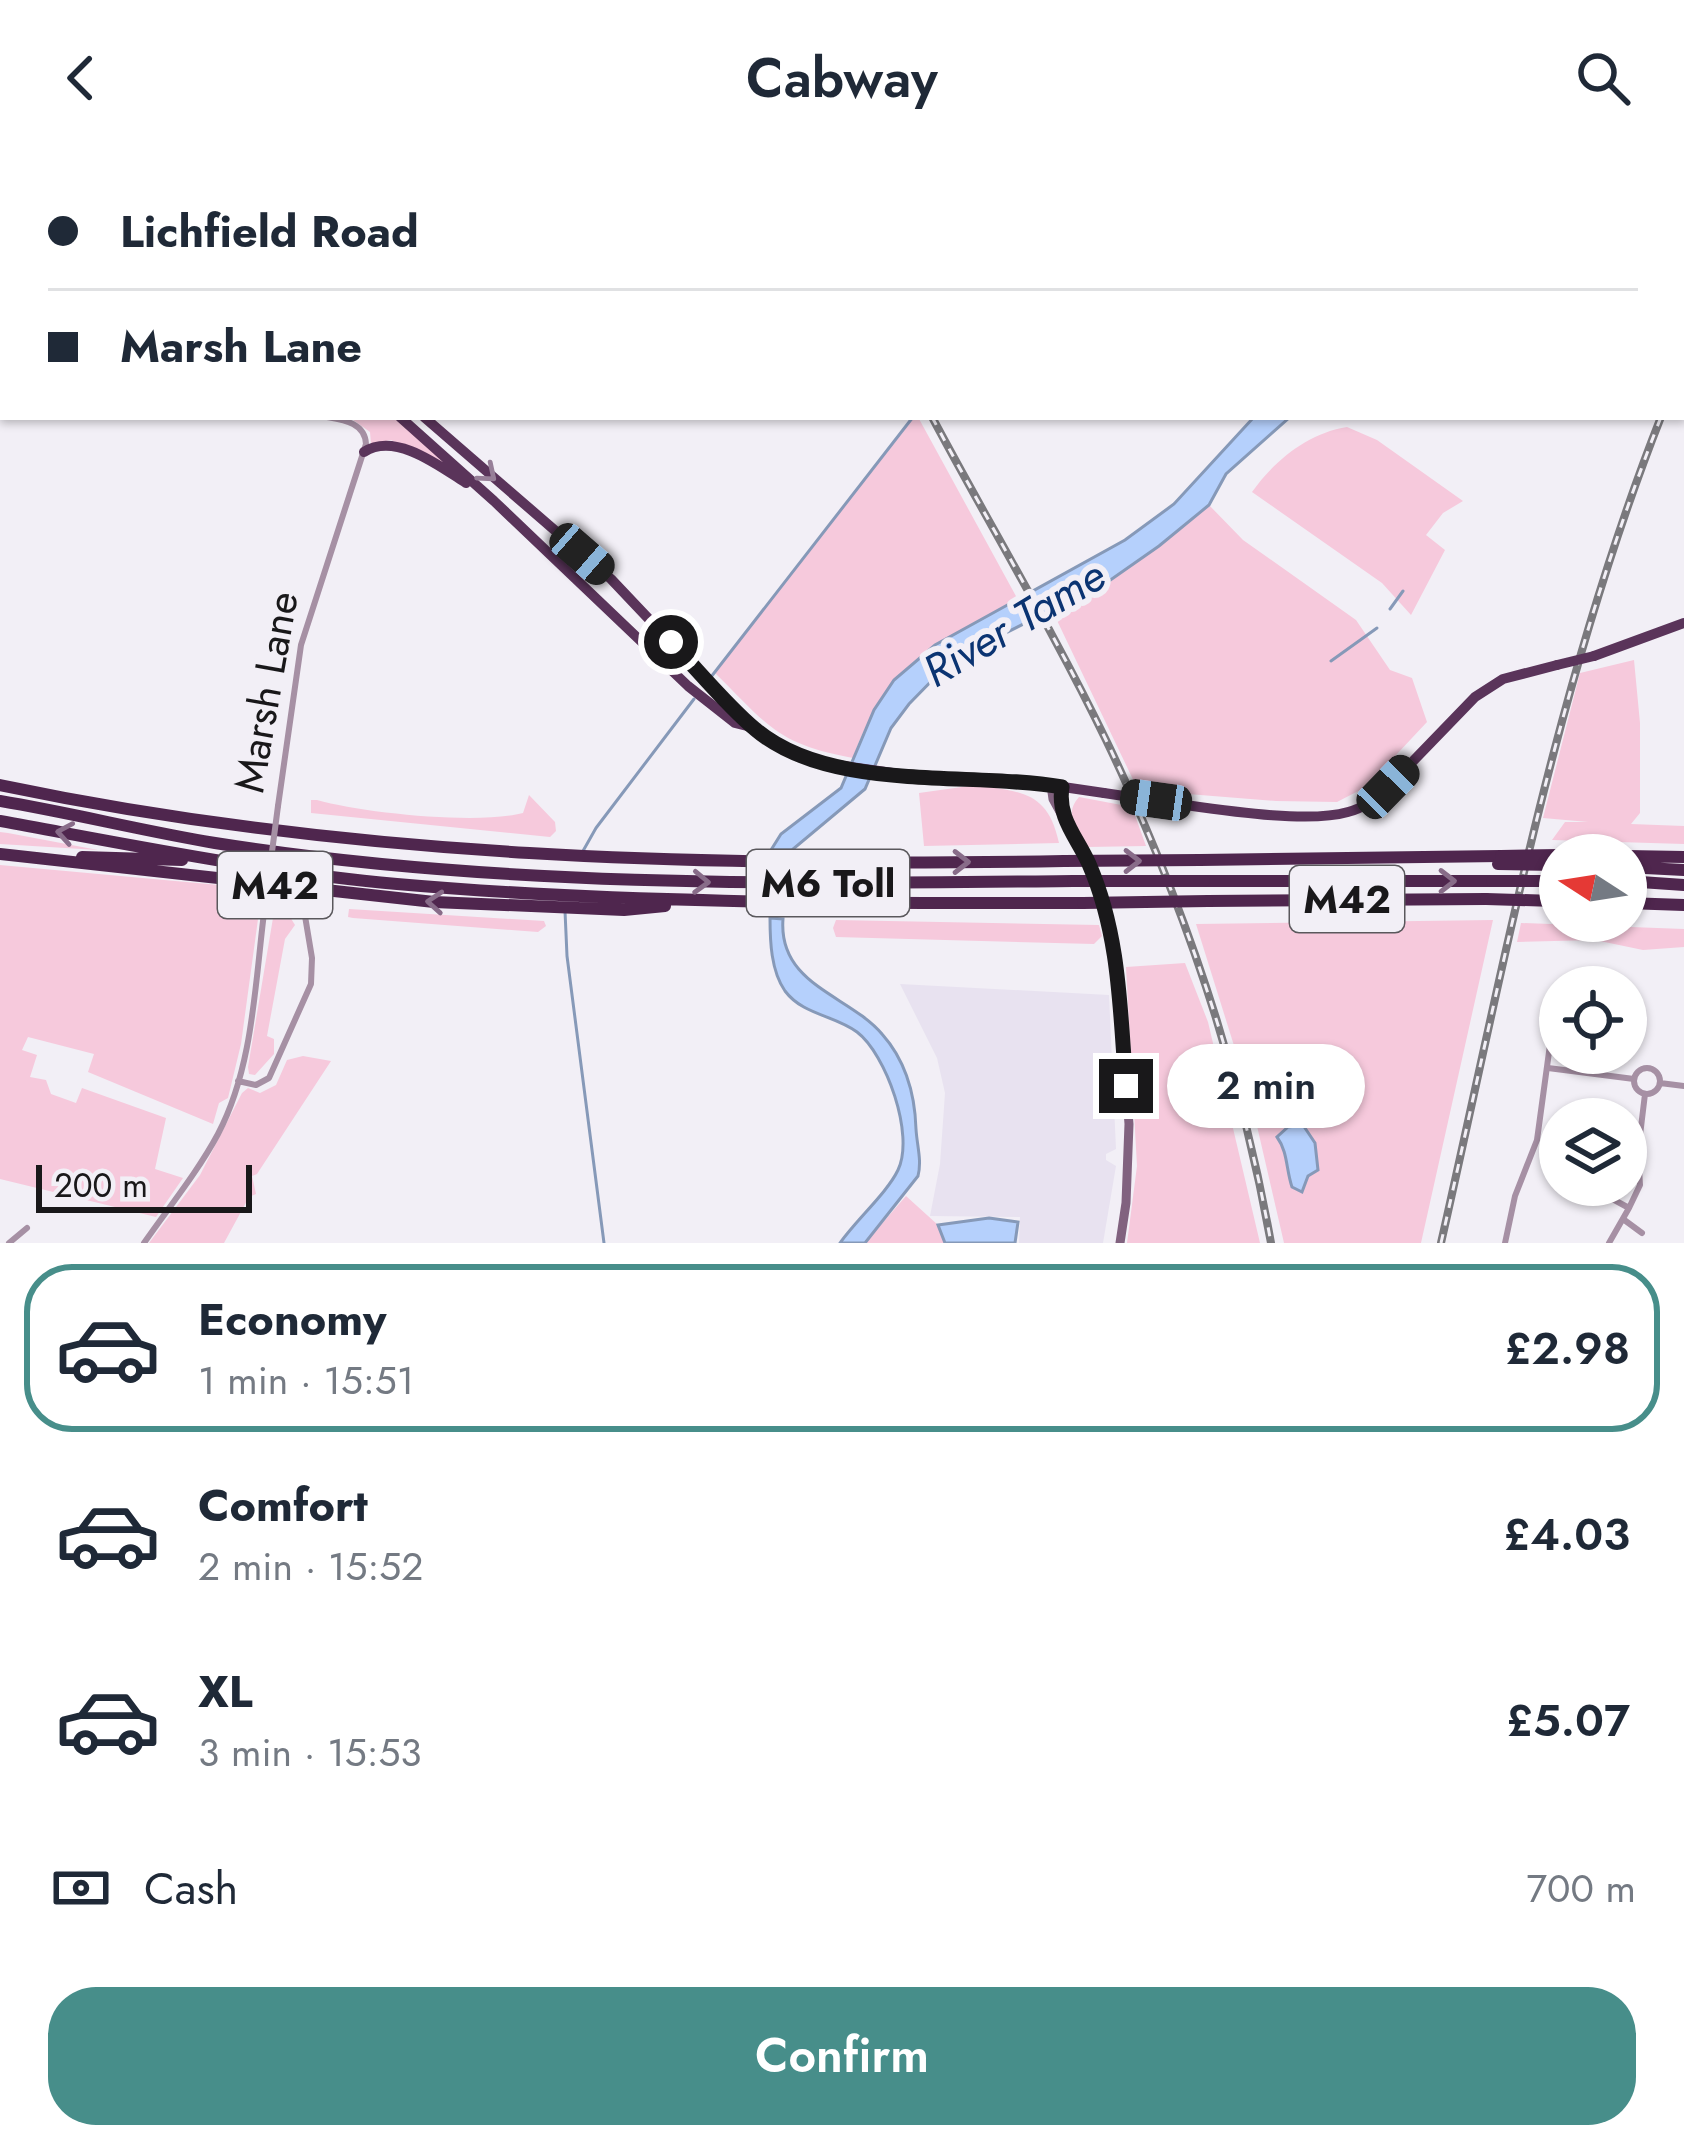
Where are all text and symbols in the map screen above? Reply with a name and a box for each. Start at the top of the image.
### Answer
text: Cabway [746,39,938,117]
icon: back [48,45,114,111]
icon: search [1570,45,1636,111]
text: Lichfield Road [120,199,419,264]
text: Marsh Lane [120,314,362,379]
one-way arrow [474,459,496,481]
car [543,517,621,591]
water label: River Tame [910,543,1118,703]
street label: Marsh Lane [218,587,314,797]
route start [644,615,698,669]
car [1350,749,1426,825]
car [1118,777,1194,823]
one-way arrow [55,821,75,846]
north arrow [1539,834,1647,942]
map controls [1539,834,1647,1206]
one-way arrow [1124,848,1142,874]
road number: M6 Toll [747,850,909,916]
one-way arrow [952,850,971,876]
road number: M42 [218,852,332,918]
road number: M42 [1290,866,1404,932]
one-way arrow [692,868,711,894]
one-way arrow [1439,868,1457,894]
one-way arrow [425,889,444,915]
button: locate [1539,966,1647,1074]
callout: 2 min [1168,1044,1366,1128]
text: 2 min [1216,1057,1316,1114]
route end [1099,1059,1153,1113]
button: layers [1539,1098,1647,1206]
scale bar [36,1159,252,1212]
text: 200 m [54,1162,148,1209]
text: Economy [198,1287,386,1352]
icon: car [54,1294,162,1402]
text: £2.98 [1505,1316,1630,1381]
text: 1 min · 15:51 [198,1352,414,1409]
text: Comfort [198,1473,368,1538]
icon: car [54,1480,162,1588]
text: £4.03 [1503,1502,1630,1567]
text: 2 min · 15:52 [198,1538,423,1595]
text: XL [198,1659,253,1724]
icon: car [54,1666,162,1774]
text: £5.07 [1506,1688,1630,1753]
text: 3 min · 15:53 [198,1724,422,1781]
icon: cash [48,1855,114,1921]
text: Cash [144,1856,238,1921]
text: 700 m [1527,1860,1636,1917]
button: Confirm [48,1987,1636,2125]

